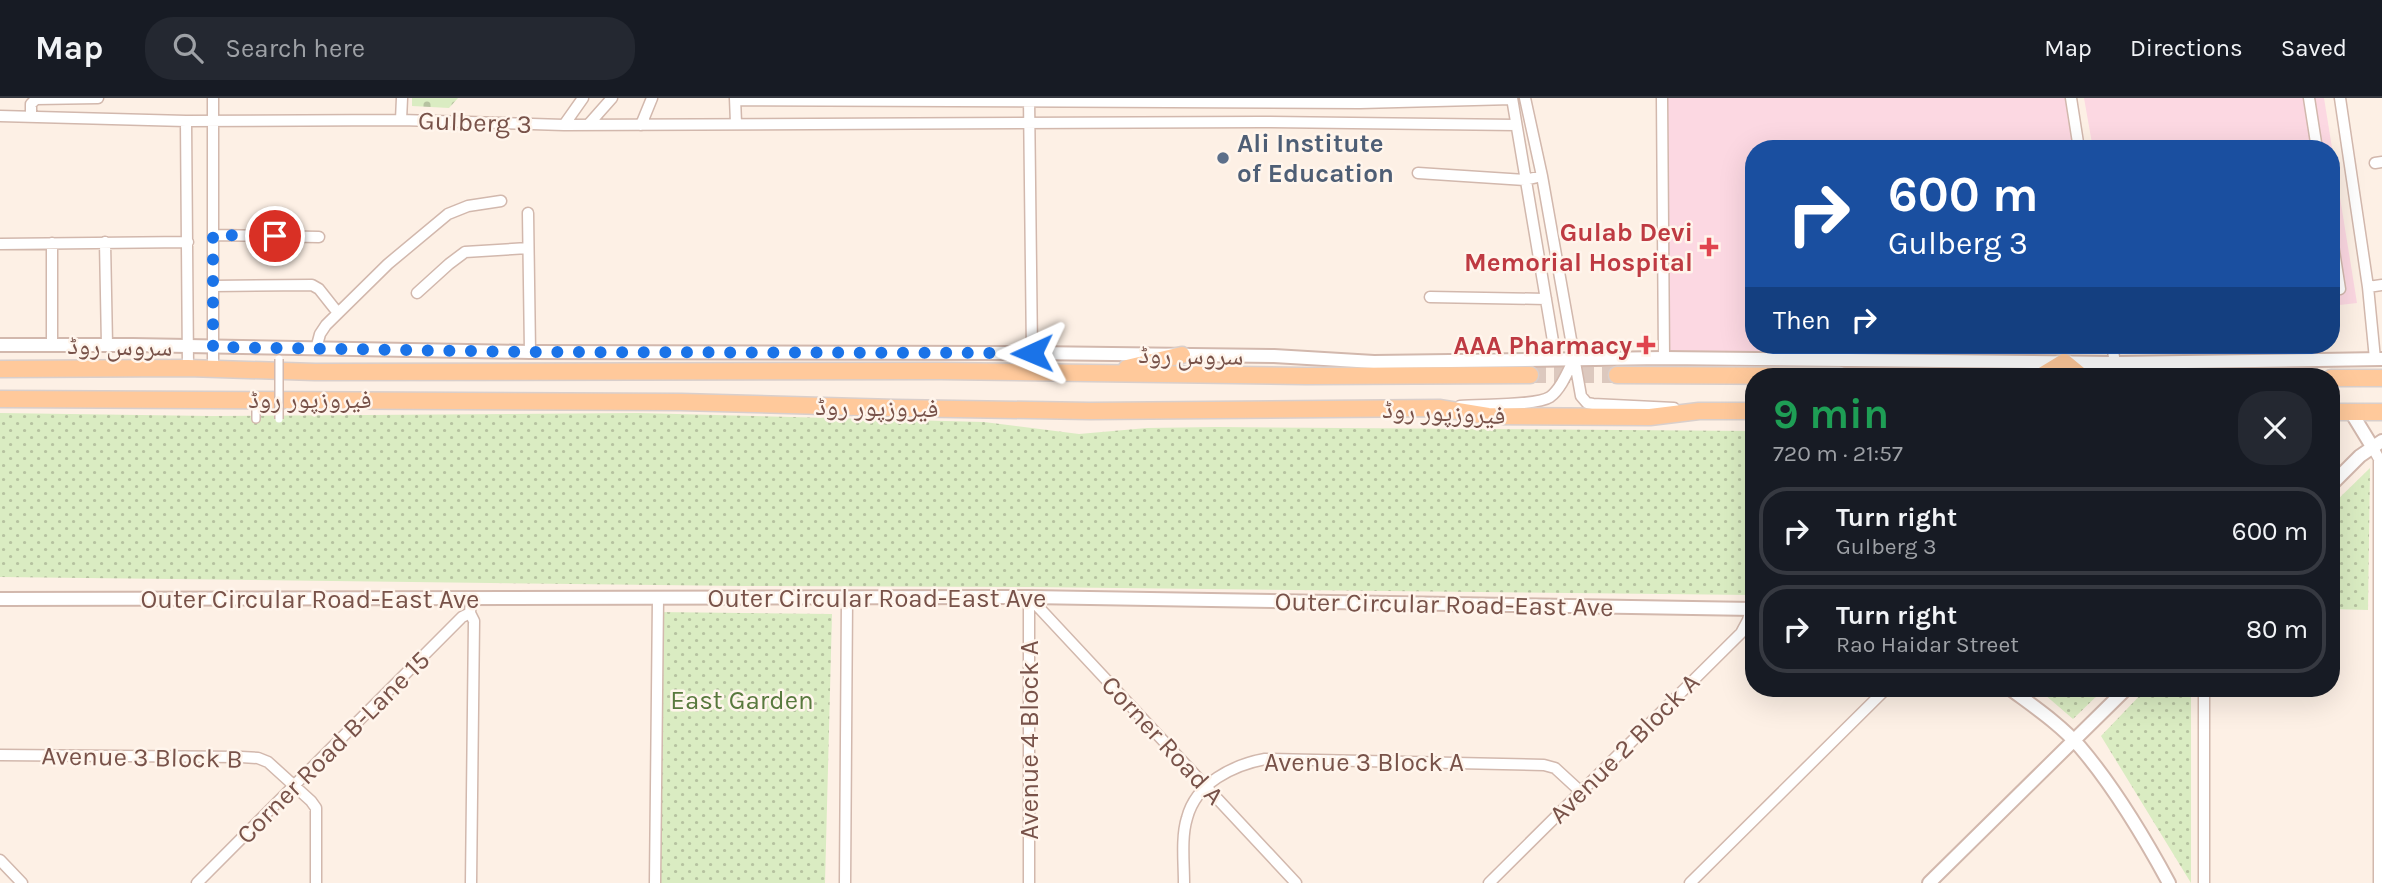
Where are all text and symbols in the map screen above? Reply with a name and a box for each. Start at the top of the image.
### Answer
search box [145,17,635,80]
text: Map [35,29,103,67]
icon: search [169,29,207,67]
text: Search here [225,33,365,64]
text: Map [2044,34,2092,62]
text: Directions [2130,34,2243,62]
text: Saved [2281,34,2347,62]
street label: Gulberg 3 [418,105,532,140]
place label: Ali Institute of Education [1237,128,1394,189]
marker: Ali Institute of Education [1215,150,1231,166]
text: 600 m [1888,166,2039,223]
icon: right [1773,168,1864,259]
pin [245,206,305,266]
icon: arrive [256,217,294,255]
place label: Gulab Devi Memorial Hospital [1464,217,1693,278]
text: Gulberg 3 [1888,225,2028,262]
marker: Gulab Devi Memorial Hospital [1699,237,1719,257]
icon: right [1845,301,1883,339]
text: Then [1773,305,1831,336]
position arrow [995,316,1069,390]
street label: سروس روڈ [67,330,173,363]
place label: AAA Pharmacy [1453,330,1632,361]
marker: AAA Pharmacy [1638,337,1654,353]
street label: سروس روڈ [1138,339,1244,372]
street label: فیروزپور روڈ [248,384,372,415]
text: 9 min [1773,389,1889,439]
street label: فیروزپور روڈ [815,391,939,424]
button: close [2238,391,2312,465]
street label: فیروزپور روڈ [1382,394,1506,431]
text: 720 m · 21:57 [1773,440,1903,467]
text: Turn right [1836,502,1957,533]
icon: right [1777,512,1815,550]
text: 600 m [2232,516,2308,547]
text: Gulberg 3 [1836,533,1937,560]
street label: Outer Circular Road-East Ave [708,583,1046,614]
street label: Outer Circular Road-East Ave [141,584,479,615]
street label: Outer Circular Road-East Ave [1274,586,1614,623]
text: Turn right [1836,600,1957,631]
icon: right [1777,610,1815,648]
text: 80 m [2246,614,2308,645]
text: Rao Haidar Street [1836,631,2019,658]
street label: Avenue 4 Block A [1014,640,1045,840]
street label: Corner Road B-Lane 15 [230,644,436,850]
street label: Avenue 2 Block A [1543,667,1706,830]
street label: Corner Road A [1095,669,1230,811]
park label: East Garden [670,685,814,716]
street label: Avenue 3 Block B [41,740,243,775]
street label: Avenue 3 Block A [1264,747,1464,778]

